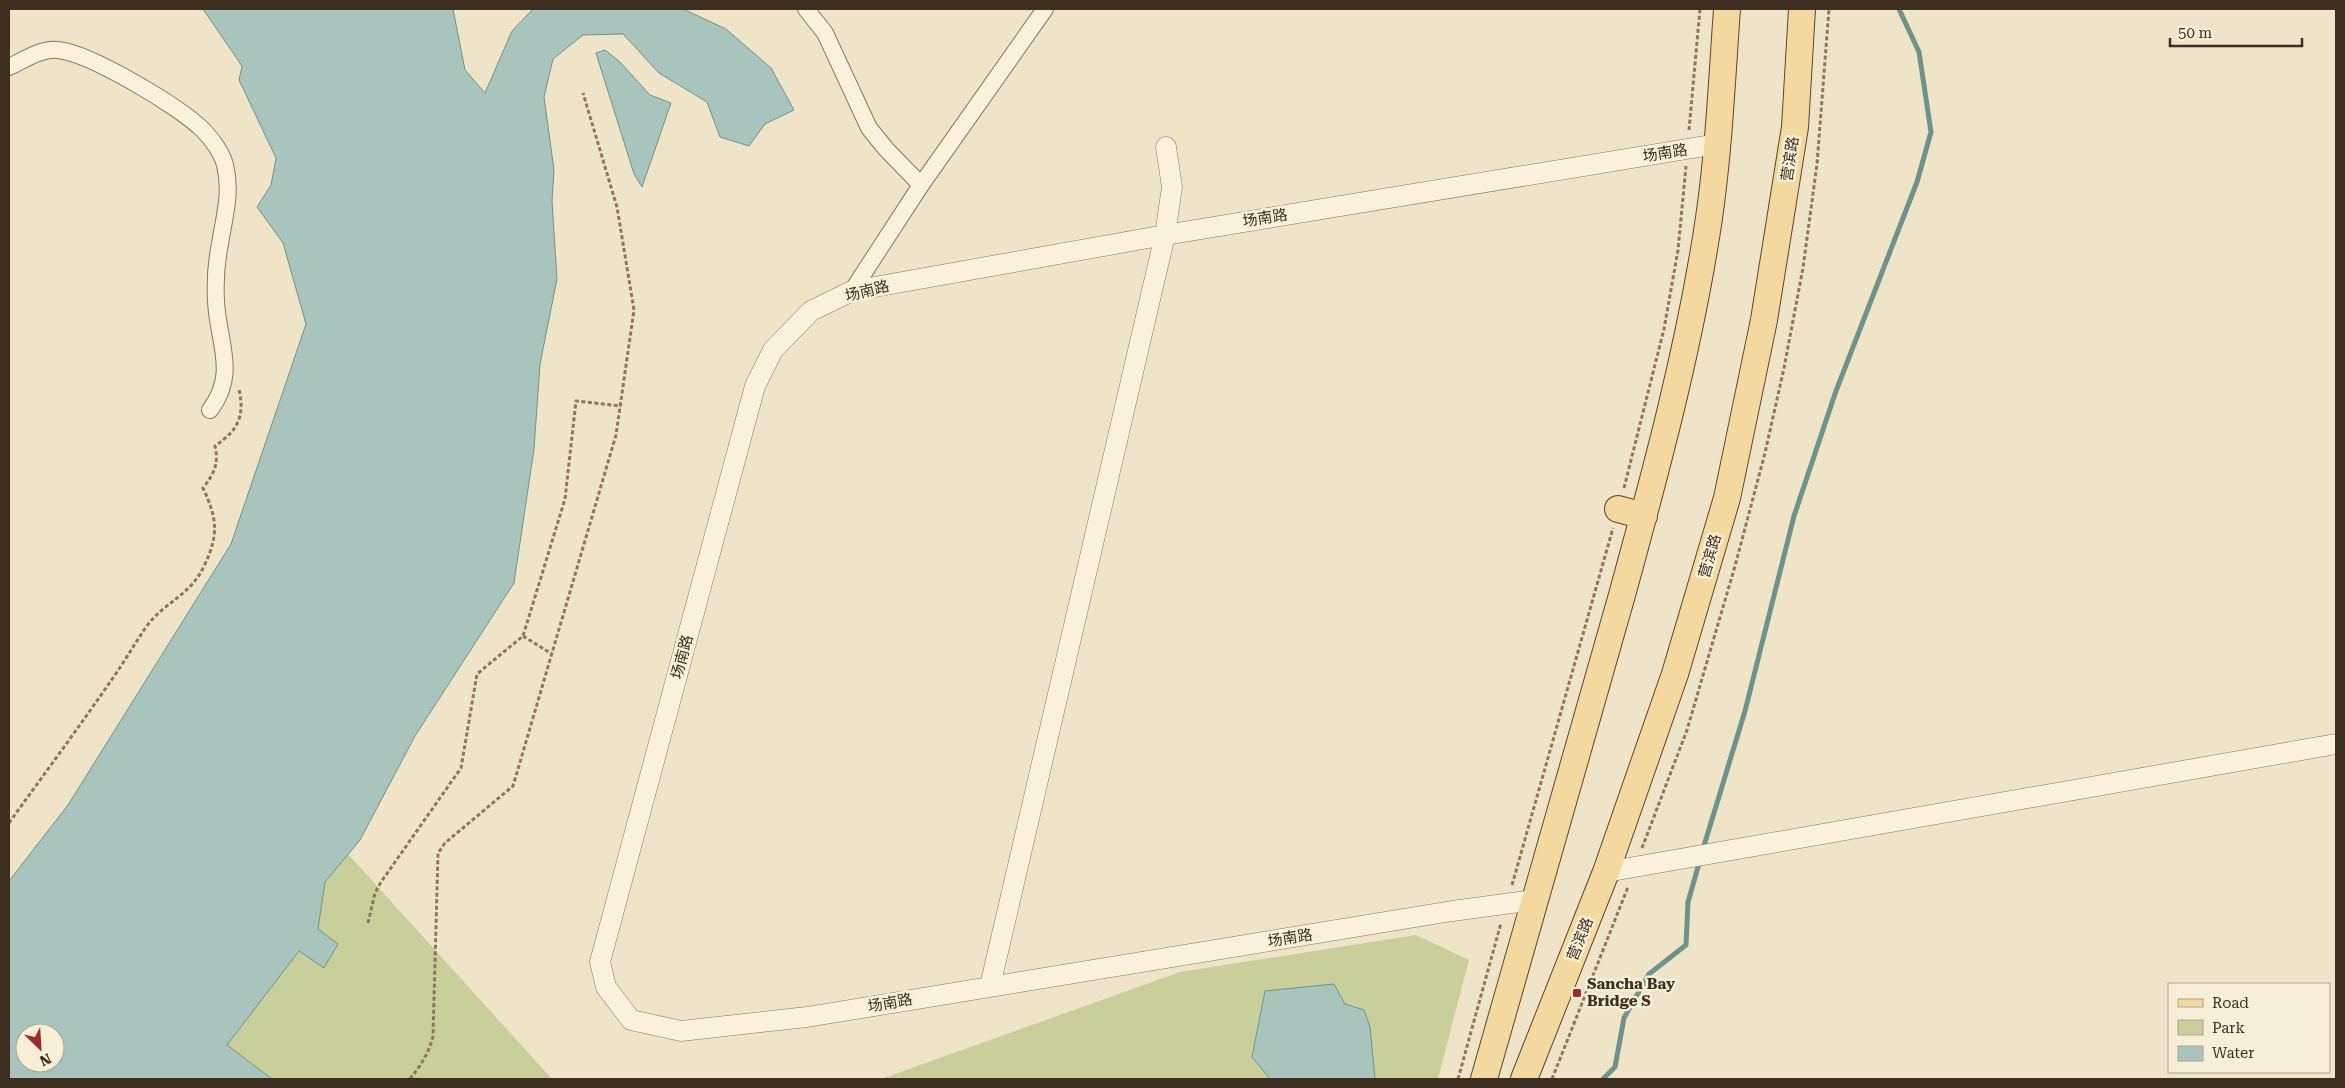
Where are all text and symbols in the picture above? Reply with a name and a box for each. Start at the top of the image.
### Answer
scale bar [2170,15,2302,47]
text: 50 m [2178,24,2213,42]
street label: 营滨路 [1778,135,1802,183]
street label: 场南路 [1641,141,1689,165]
street label: 场南路 [1241,206,1289,230]
street label: 场南路 [843,277,891,305]
street label: 营滨路 [1695,532,1725,580]
street label: 场南路 [667,633,697,681]
street label: 营滨路 [1563,915,1597,963]
street label: 场南路 [1266,926,1314,950]
place label: Sancha Bay Bridge S [1587,975,1675,1010]
legend [2168,983,2330,1073]
marker: Sancha Bay Bridge S [1571,987,1583,999]
street label: 场南路 [866,990,914,1016]
text: Road [2212,994,2249,1012]
text: Park [2212,1019,2246,1037]
north arrow [15,1023,65,1073]
text: Water [2212,1044,2254,1062]
text: N [37,1050,54,1069]

